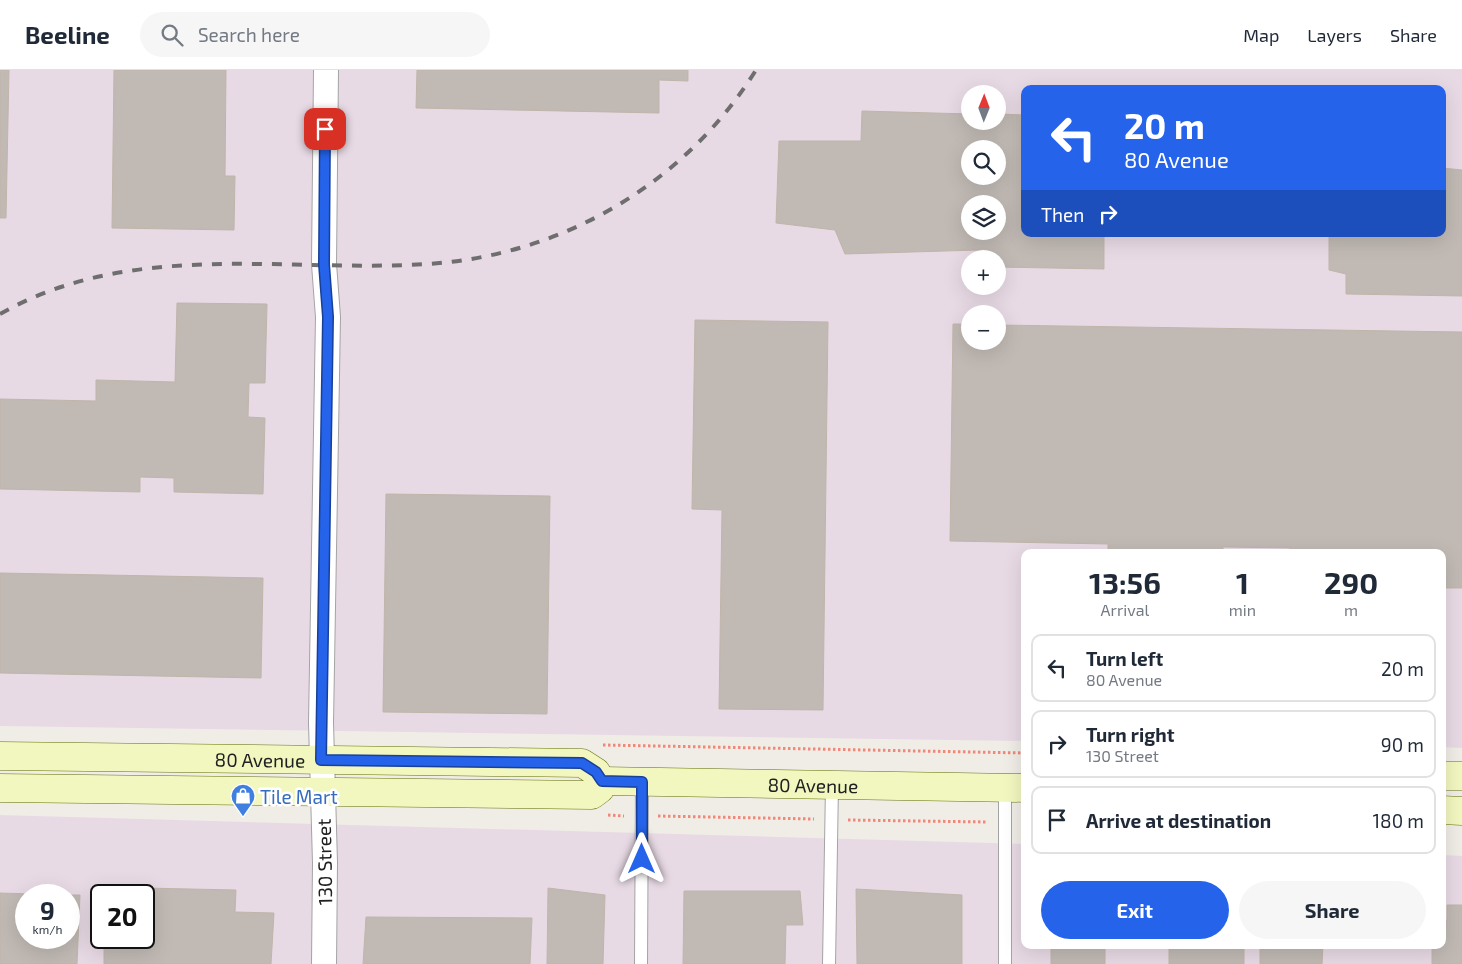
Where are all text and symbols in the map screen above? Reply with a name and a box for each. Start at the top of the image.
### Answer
search box [140,12,490,57]
text: Beeline [25,20,110,49]
icon: search [158,21,186,49]
text: Search here [198,23,300,46]
text: Map [1243,24,1279,46]
text: Layers [1307,24,1362,46]
text: Share [1390,24,1437,46]
north arrow [961,85,1006,130]
map controls [961,85,1006,350]
text: 20 m [1124,104,1205,146]
icon: left [1041,105,1106,170]
pin [304,108,346,150]
icon: arrive [311,115,339,143]
button: search [961,140,1006,185]
text: 80 Avenue [1124,146,1229,172]
button: layers [961,195,1006,240]
icon: right [1094,200,1122,228]
text: Then [1041,203,1084,226]
button: + [961,250,1006,295]
button: − [961,305,1006,350]
text: 13:56 [1089,564,1161,600]
text: 1 [1236,564,1249,600]
text: 290 [1324,564,1378,600]
text: Arrival [1101,600,1149,619]
text: min [1229,600,1256,619]
text: m [1344,600,1358,619]
text: Turn left [1086,647,1163,670]
icon: left [1043,654,1071,682]
text: 20 m [1381,657,1424,680]
text: 80 Avenue [1086,670,1162,689]
text: Turn right [1086,723,1174,746]
icon: right [1043,730,1071,758]
text: 90 m [1381,733,1424,756]
text: 130 Street [1086,746,1159,765]
street label: 80 Avenue [215,747,305,771]
street label: 80 Avenue [768,772,858,797]
shop icon: Tile Mart [230,783,256,817]
place label: Tile Mart [260,785,338,808]
icon: arrive [1043,806,1071,834]
text: Arrive at destination [1086,809,1271,832]
text: 180 m [1373,809,1424,832]
street label: 130 Street [312,818,336,906]
position arrow [615,832,667,884]
button: Exit [1041,881,1229,939]
button: Share [1239,881,1426,939]
speed limit sign: 20 [90,884,155,949]
text: 9 [40,895,55,925]
text: km/h [33,922,62,936]

